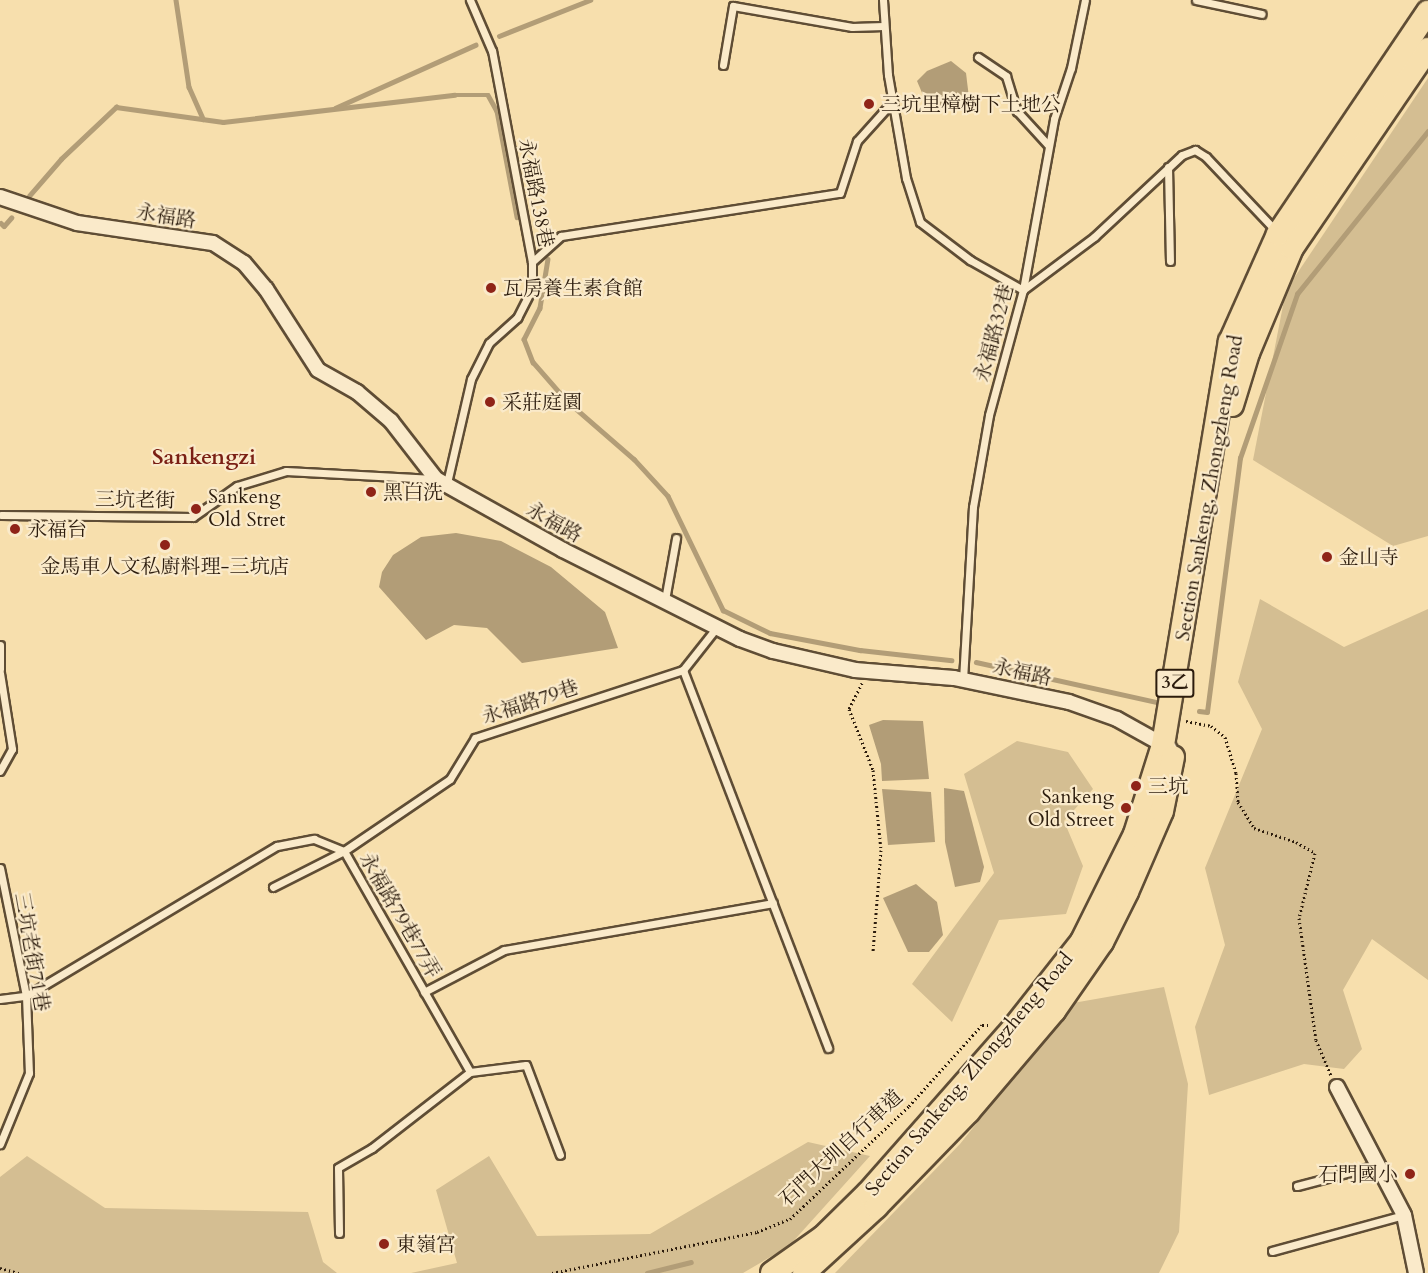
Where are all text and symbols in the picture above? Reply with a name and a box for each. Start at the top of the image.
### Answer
place label: 三坑里樟樹下土地公 [881,92,1061,116]
marker: 三坑里樟樹下土地公 [862,97,876,111]
street label: 永福路138巷 [514,136,558,250]
street label: 永福路 [134,199,198,233]
place label: 瓦房養生素食館 [503,276,643,300]
marker: 瓦房養生素食館 [484,281,498,295]
street label: 永福路32巷 [969,281,1019,385]
street label: Section Sankeng, Zhongzheng Road [1170,333,1248,643]
place label: 采莊庭園 [502,390,582,414]
marker: 采莊庭園 [483,395,497,409]
district label: Sankengzi [152,445,256,471]
place label: 黑白洗 [383,480,443,504]
place label: Sankeng Old Stret [208,485,285,532]
marker: 黑白洗 [364,485,378,499]
street label: 三坑老街 [95,487,175,513]
street label: 永福路 [522,497,586,547]
marker: Sankeng Old Stret [189,502,203,516]
place label: 永福台 [27,517,87,541]
marker: 永福台 [8,522,22,536]
marker: 金馬車人文私廚料理-三坑店 [158,538,172,552]
place label: 金山寺 [1339,545,1399,569]
marker: 金山寺 [1320,550,1334,564]
place label: 金馬車人文私廚料理-三坑店 [41,554,289,578]
street label: 永福路 [990,654,1054,690]
road number: 3乙 [1154,668,1196,698]
street label: 永福路79巷 [479,675,581,729]
place label: 三坑 [1148,774,1188,798]
marker: 三坑 [1129,779,1143,793]
place label: Sankeng Old Street [1027,784,1114,831]
marker: Sankeng Old Street [1119,801,1133,815]
street label: 永福路79巷77弄 [354,848,446,982]
street label: 三坑老街71巷 [10,891,54,1013]
street label: Section Sankeng, Zhongzheng Road [860,948,1078,1200]
street label: 石門大圳自行車道 [774,1085,908,1211]
place label: 石門國小 [1318,1162,1398,1186]
marker: 石門國小 [1403,1167,1417,1181]
place label: 東嶺宮 [396,1232,456,1256]
marker: 東嶺宮 [377,1237,391,1251]

